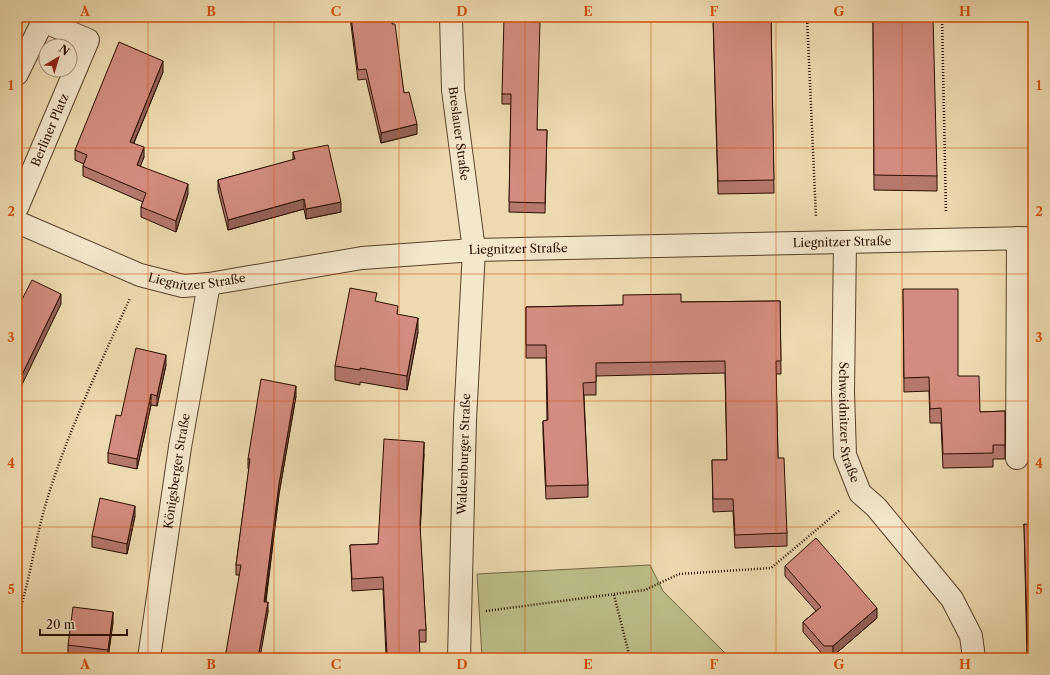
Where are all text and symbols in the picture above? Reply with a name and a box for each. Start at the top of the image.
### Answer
text: A [79,3,91,19]
text: B [206,3,216,19]
text: C [331,3,341,19]
text: D [456,3,468,19]
text: E [583,3,593,19]
text: F [710,3,719,19]
text: G [833,3,845,19]
text: H [959,3,971,19]
north arrow [38,38,78,78]
text: N [56,42,73,59]
text: 1 [8,77,14,93]
text: 1 [1036,77,1042,93]
street label: Breslauer Straße [446,85,473,182]
street label: Berliner Platz [27,91,72,169]
text: 2 [7,203,15,219]
text: 2 [1035,203,1043,219]
street label: Liegnitzer Straße [792,233,892,250]
street label: Liegnitzer Straße [468,240,568,257]
street label: Liegnitzer Straße [147,269,247,293]
text: 3 [7,329,15,345]
text: 3 [1035,329,1043,345]
street label: Schweidnitzer Straße [836,362,863,485]
street label: Waldenburger Straße [454,393,473,516]
street label: Königsberger Straße [160,412,193,530]
text: 4 [7,455,15,471]
text: 4 [1035,455,1043,471]
text: 5 [7,581,15,597]
text: 5 [1035,581,1043,597]
scale bar [40,611,127,637]
text: 20 m [46,617,75,632]
text: A [79,656,91,672]
text: B [206,656,216,672]
text: C [331,656,341,672]
text: D [456,656,468,672]
text: E [583,656,593,672]
text: F [710,656,719,672]
text: G [833,656,845,672]
text: H [959,656,971,672]

